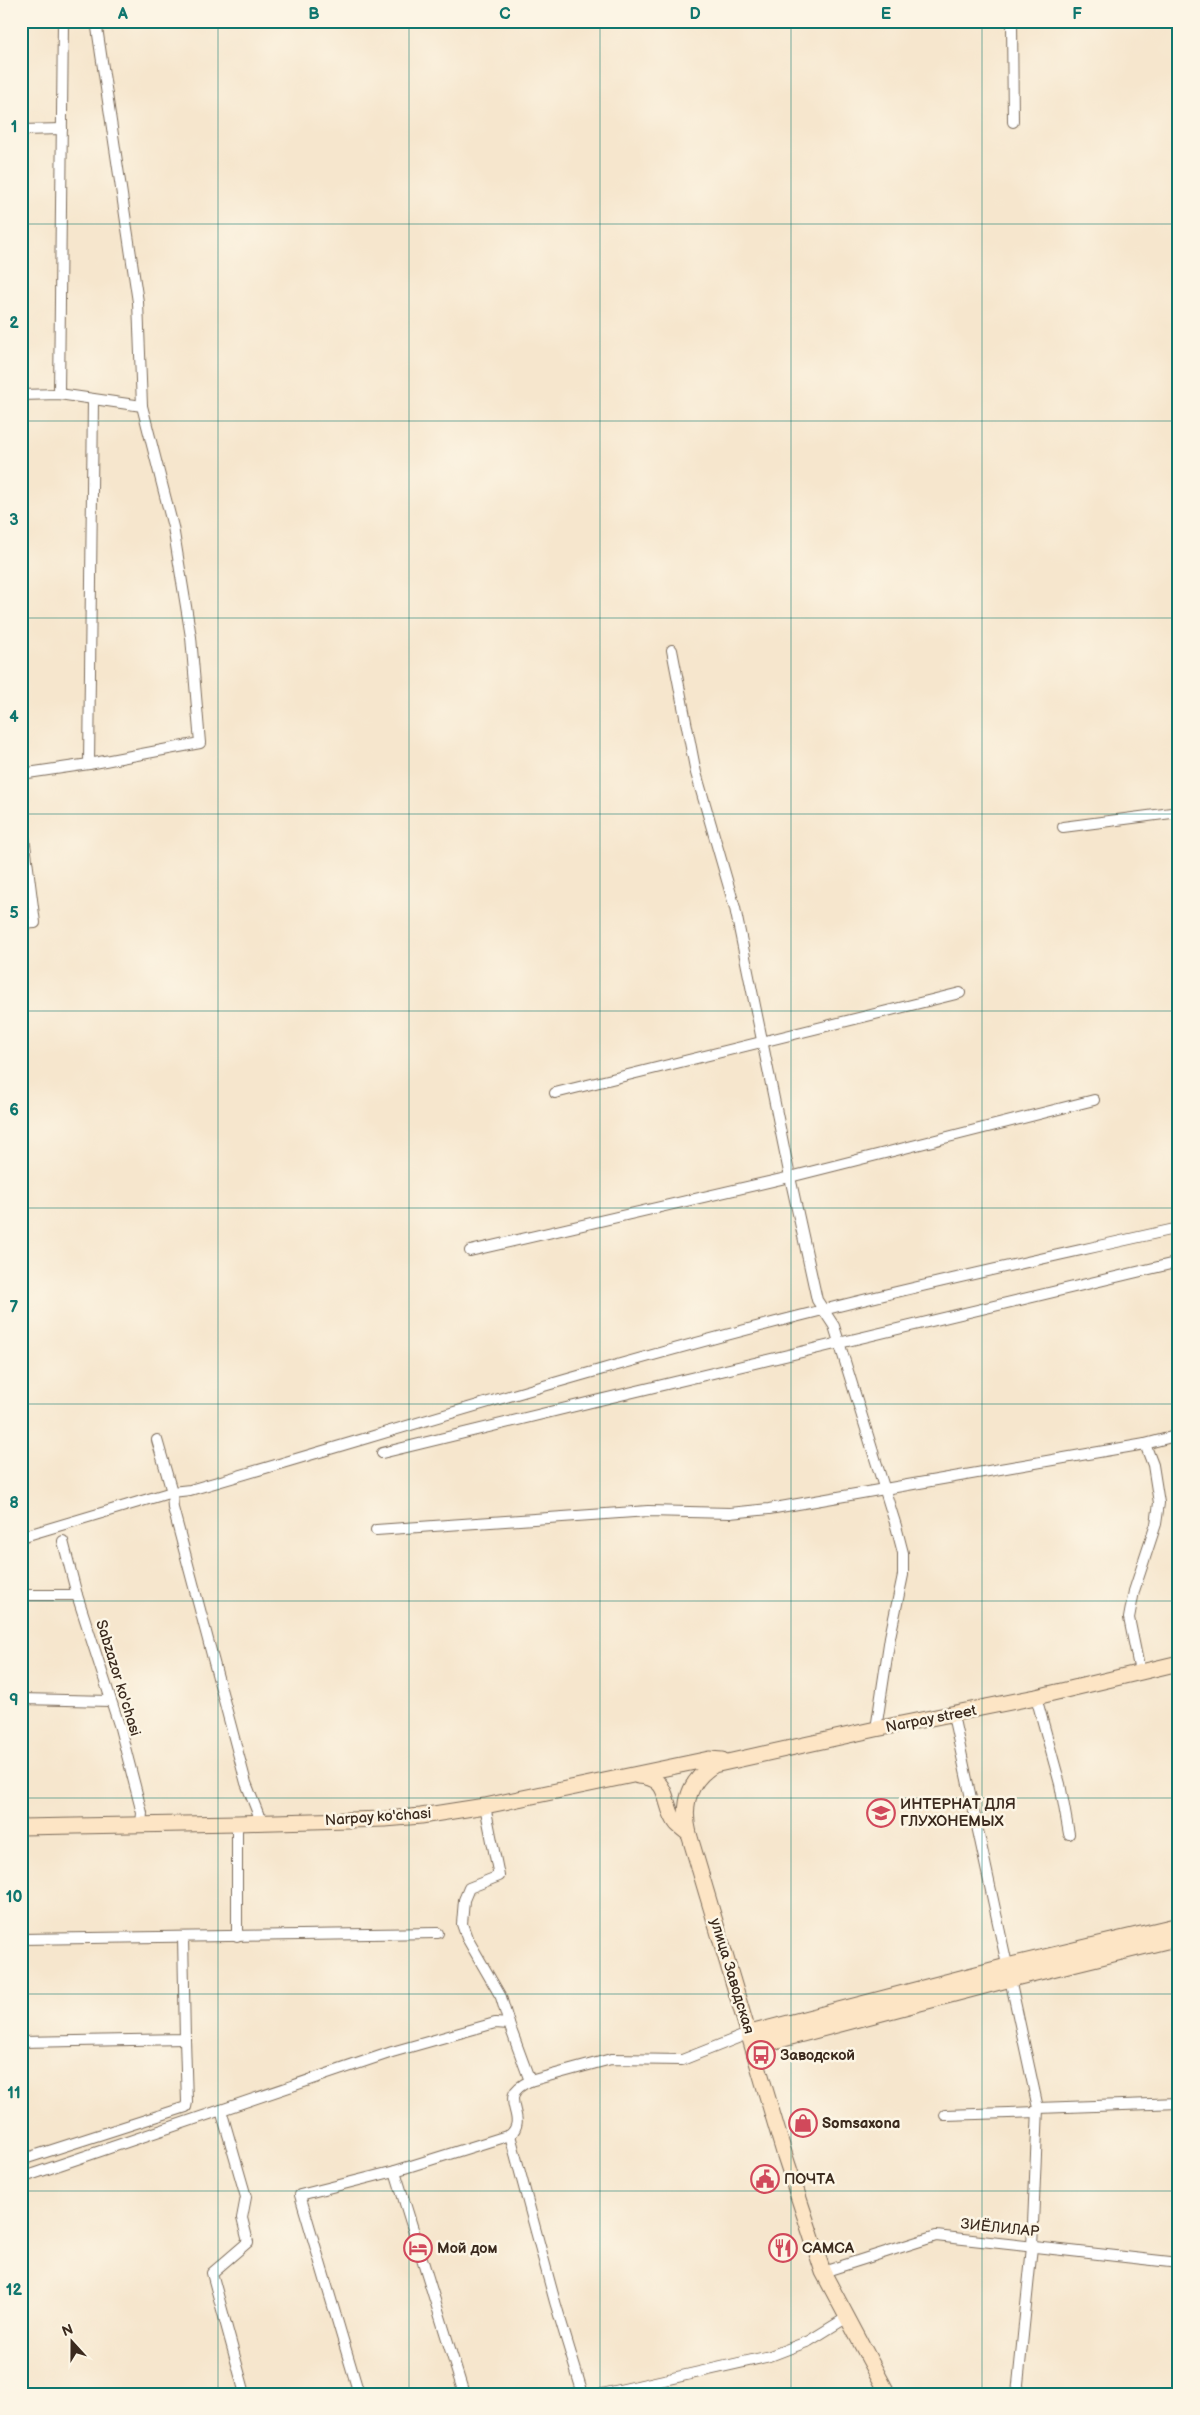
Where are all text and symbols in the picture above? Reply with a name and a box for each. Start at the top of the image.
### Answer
text: A [117,5,128,24]
text: B [308,5,320,24]
text: C [499,5,511,24]
text: D [689,5,701,24]
text: E [881,5,891,24]
text: F [1072,5,1082,24]
text: 1 [11,118,17,137]
text: 2 [9,314,19,333]
text: 3 [9,511,19,530]
text: 4 [9,708,19,727]
text: 5 [9,904,19,923]
text: 6 [9,1101,19,1120]
text: 7 [10,1298,19,1317]
text: 8 [9,1494,19,1513]
street label: Sabzazor ko'chasi [91,1618,145,1738]
text: 9 [9,1691,19,1710]
street label: Narpay street [884,1701,978,1737]
place label: ИНТЕРНАТ ДЛЯ ГЛУХОНЕМЫХ [900,1795,1016,1831]
school or university icon: ИНТЕРНАТ ДЛЯ ГЛУХОНЕМЫХ [866,1798,896,1828]
street label: Narpay ko'chasi [324,1804,432,1830]
text: 10 [6,1888,22,1907]
street label: улица Заводская [705,1916,759,2036]
bus stop icon: Заводской [746,2040,776,2070]
place label: Заводской [780,2046,855,2065]
text: 11 [7,2084,21,2103]
shop icon: Somsaxona [788,2108,818,2138]
place label: Somsaxona [822,2114,900,2133]
public building icon: ПОЧТА [750,2164,780,2194]
place label: ПОЧТА [784,2170,835,2189]
street label: ЗИЁЛИЛАР [960,2214,1041,2242]
hotel icon: Мой дом [403,2233,433,2263]
restaurant icon: САМСА [768,2233,798,2263]
place label: Мой дом [437,2239,498,2258]
place label: САМСА [802,2239,855,2258]
text: 12 [6,2281,23,2300]
north arrow [48,2318,98,2368]
text: N [60,2321,75,2340]

